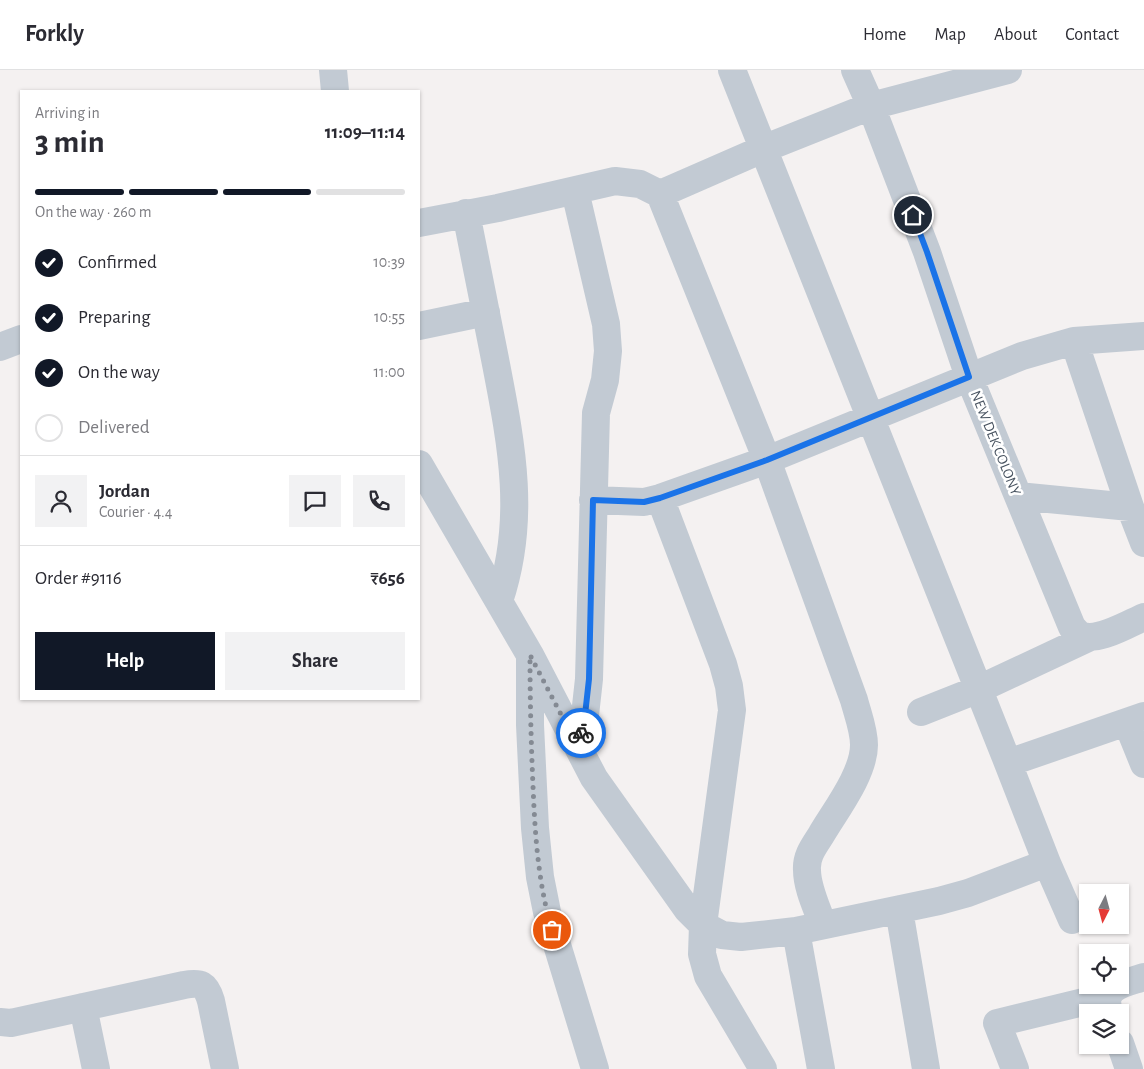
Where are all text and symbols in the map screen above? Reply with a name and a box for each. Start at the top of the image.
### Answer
text: Forkly [25,22,84,46]
text: Home [863,26,906,44]
text: Map [934,26,966,44]
text: About [994,26,1037,44]
text: Contact [1065,26,1119,44]
text: Arriving in [35,105,100,121]
text: 11:09–11:14 [325,123,405,142]
text: 3 min [35,126,105,158]
pin [892,194,934,236]
icon: home [899,201,927,229]
text: On the way · 260 m [35,204,152,220]
icon: check [35,249,63,277]
text: Confirmed [78,253,157,272]
text: 10:39 [373,254,405,270]
icon: check [35,304,63,332]
text: Preparing [78,308,151,327]
text: 10:55 [374,309,405,325]
icon: check [35,359,63,387]
text: On the way [78,363,160,382]
text: 11:00 [373,364,405,380]
street label: NEW DEK COLONY [968,389,1023,498]
text: Delivered [78,418,150,437]
button: person [35,475,87,527]
button: chat [289,475,341,527]
button: phone [353,475,405,527]
text: Jordan [99,482,150,501]
text: Courier · 4.4 [99,504,172,520]
text: Order #9116 [35,569,122,588]
text: ₹656 [370,569,405,588]
button: Help [35,632,215,690]
button: Share [225,632,405,690]
courier [556,708,606,758]
icon: bike [567,719,595,747]
north arrow [1079,884,1129,934]
map controls [1079,884,1129,1054]
pin [531,909,573,951]
icon: bag [538,916,566,944]
button: locate [1079,944,1129,994]
button: layers [1079,1004,1129,1054]

